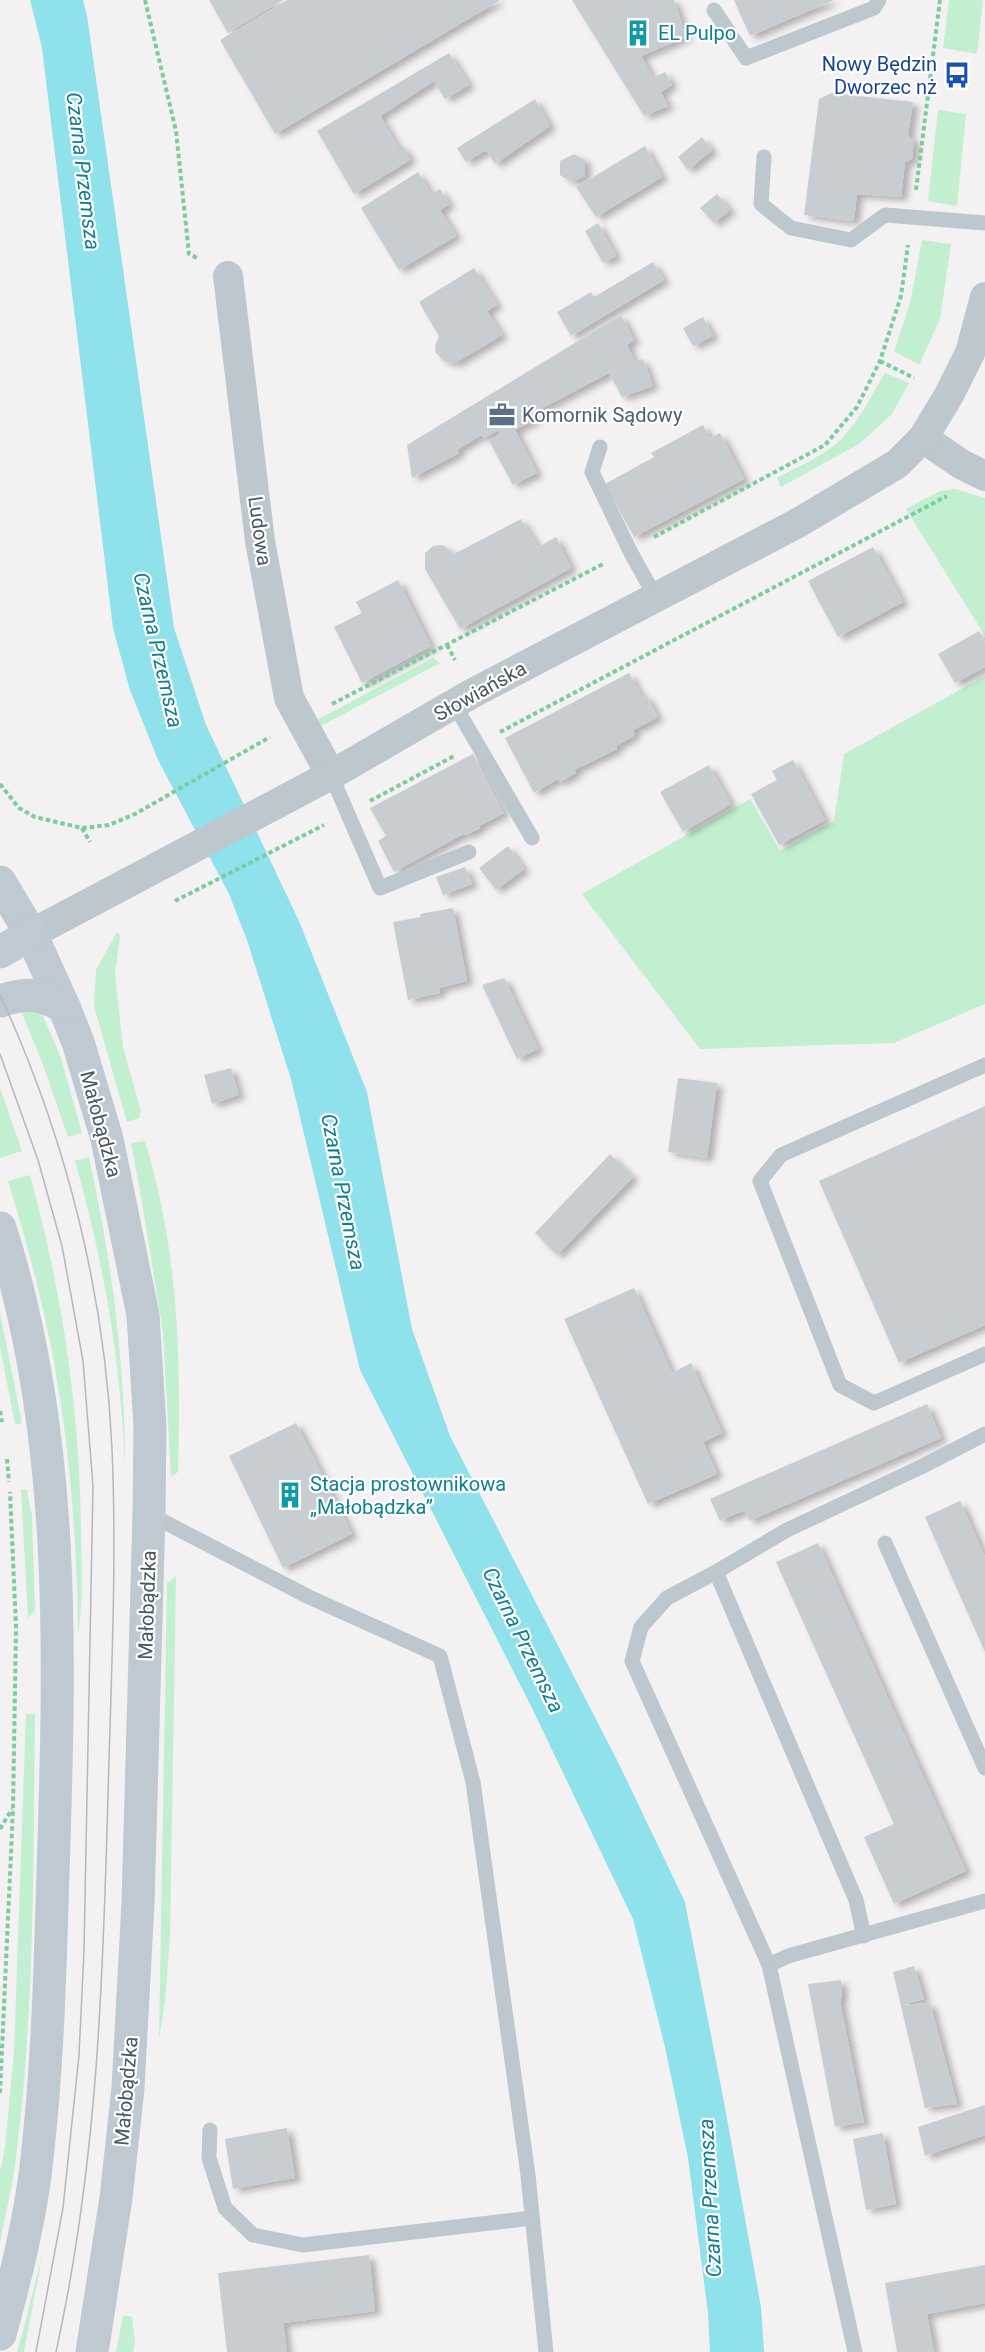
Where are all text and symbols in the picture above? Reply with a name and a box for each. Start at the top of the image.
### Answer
building icon: EL Pulpo [623,18,653,48]
place label: EL Pulpo [658,21,736,45]
place label: Nowy Będzin Dworzec nż [822,52,937,99]
bus stop icon: Nowy Będzin Dworzec nż [942,60,972,90]
water label: Czarna Przemsza [61,91,105,251]
office icon: Komornik Sądowy [487,400,517,430]
place label: Komornik Sądowy [522,403,683,427]
street label: Ludowa [243,495,277,567]
water label: Czarna Przemsza [128,570,188,730]
street label: Słowiańska [430,656,530,726]
street label: Małobądzka [75,1068,127,1180]
water label: Czarna Przemsza [316,1112,370,1272]
place label: Stacja prostownikowa „Małobądzka” [310,1472,506,1519]
building icon: Stacja prostownikowa „Małobądzka” [275,1480,305,1510]
street label: Małobądzka [133,1550,161,1660]
water label: Czarna Przemsza [477,1563,569,1717]
street label: Małobądzka [109,2035,143,2147]
water label: Czarna Przemsza [694,2118,726,2278]

